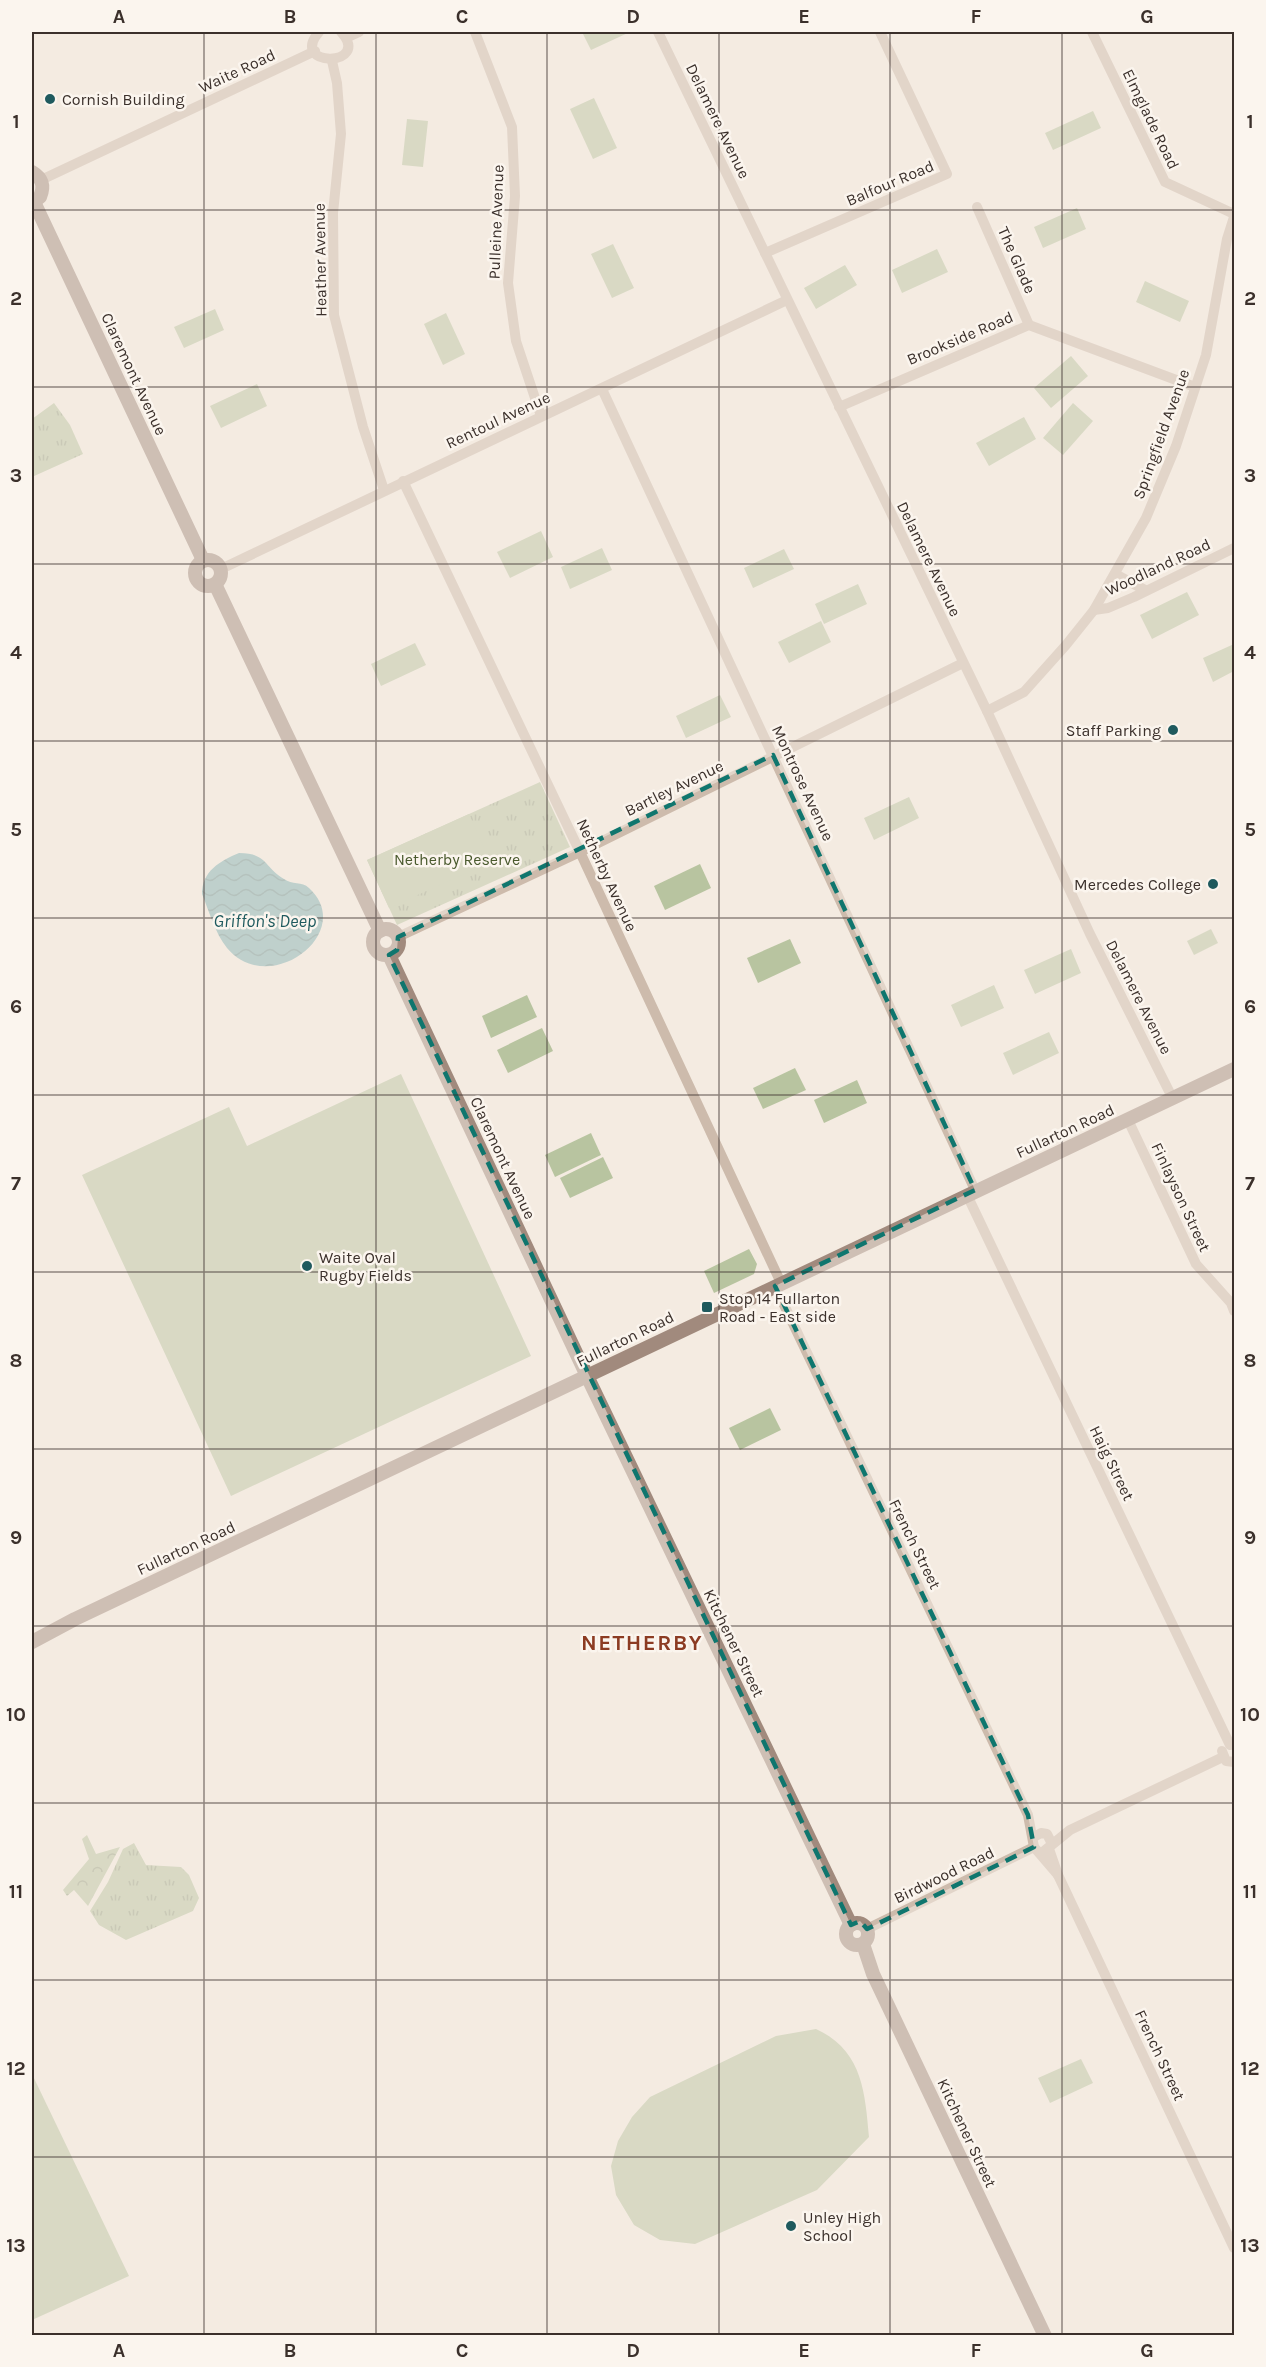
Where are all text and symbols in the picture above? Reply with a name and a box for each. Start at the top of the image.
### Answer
text: A [113,5,126,28]
text: B [284,5,296,28]
text: C [456,5,468,28]
text: D [626,5,640,28]
text: E [798,5,810,28]
text: F [971,5,982,28]
text: G [1140,5,1154,28]
street label: Waite Road [196,45,278,97]
street label: Delamere Avenue [682,60,754,182]
street label: Elmglade Road [1119,66,1183,172]
place label: Cornish Building [62,90,184,109]
marker: Cornish Building [43,92,57,106]
text: 1 [12,110,20,133]
text: 1 [1246,110,1254,133]
street label: Balfour Road [843,156,937,210]
street label: Pulleine Avenue [485,164,507,280]
street label: Heather Avenue [310,203,330,317]
street label: The Glade [994,224,1040,296]
text: 2 [10,287,22,310]
text: 2 [1244,287,1256,310]
street label: Brookside Road [904,307,1016,369]
street label: Claremont Avenue [97,310,171,438]
street label: Springfield Avenue [1129,366,1193,502]
street label: Rentoul Avenue [443,387,553,453]
text: 3 [10,464,22,487]
text: 3 [1244,464,1256,487]
street label: Delamere Avenue [893,498,965,620]
street label: Woodland Road [1102,534,1214,600]
text: 4 [10,641,22,664]
text: 4 [1244,641,1256,664]
place label: Staff Parking [1066,721,1161,740]
street label: Montrose Avenue [768,722,838,844]
marker: Staff Parking [1166,723,1180,737]
street label: Bartley Avenue [622,756,726,820]
street label: Netherby Avenue [573,816,641,934]
text: 5 [10,818,22,841]
text: 5 [1244,818,1256,841]
park label: Netherby Reserve [394,850,520,869]
place label: Mercedes College [1074,875,1201,894]
marker: Mercedes College [1206,877,1220,891]
water label: Griffon's Deep [214,910,317,932]
street label: Delamere Avenue [1102,937,1176,1057]
text: 6 [10,995,22,1018]
text: 6 [1244,995,1256,1018]
street label: Claremont Avenue [466,1094,540,1222]
street label: Fullarton Road [1013,1100,1117,1162]
street label: Finlayson Street [1147,1139,1215,1255]
text: 7 [11,1172,21,1195]
text: 7 [1245,1172,1255,1195]
place label: Waite Oval Rugby Fields [319,1248,412,1285]
marker: Waite Oval Rugby Fields [300,1259,314,1273]
place label: Stop 14 Fullarton Road - East side [719,1289,840,1326]
marker: Stop 14 Fullarton Road - East side [700,1300,714,1314]
street label: Fullarton Road [573,1307,677,1371]
text: 8 [10,1349,22,1372]
text: 8 [1244,1349,1256,1372]
street label: Haig Street [1086,1422,1138,1504]
street label: French Street [885,1496,945,1592]
street label: Fullarton Road [134,1517,238,1579]
text: 9 [10,1526,22,1549]
text: 9 [1244,1526,1256,1549]
street label: Kitchener Street [700,1586,768,1700]
district label: NETHERBY [581,1630,703,1656]
text: 10 [6,1703,26,1726]
text: 10 [1240,1703,1260,1726]
street label: Birdwood Road [891,1843,997,1907]
text: 11 [9,1880,23,1903]
text: 11 [1243,1880,1257,1903]
street label: French Street [1131,2007,1189,2103]
text: 12 [6,2057,26,2080]
text: 12 [1240,2057,1260,2080]
street label: Kitchener Street [933,2076,1001,2190]
place label: Unley High School [803,2208,881,2245]
marker: Unley High School [784,2219,798,2233]
text: 13 [6,2234,26,2257]
text: 13 [1240,2234,1260,2257]
text: A [113,2339,126,2362]
text: B [284,2339,296,2362]
text: C [456,2339,468,2362]
text: D [626,2339,640,2362]
text: E [798,2339,810,2362]
text: F [971,2339,982,2362]
text: G [1140,2339,1154,2362]

